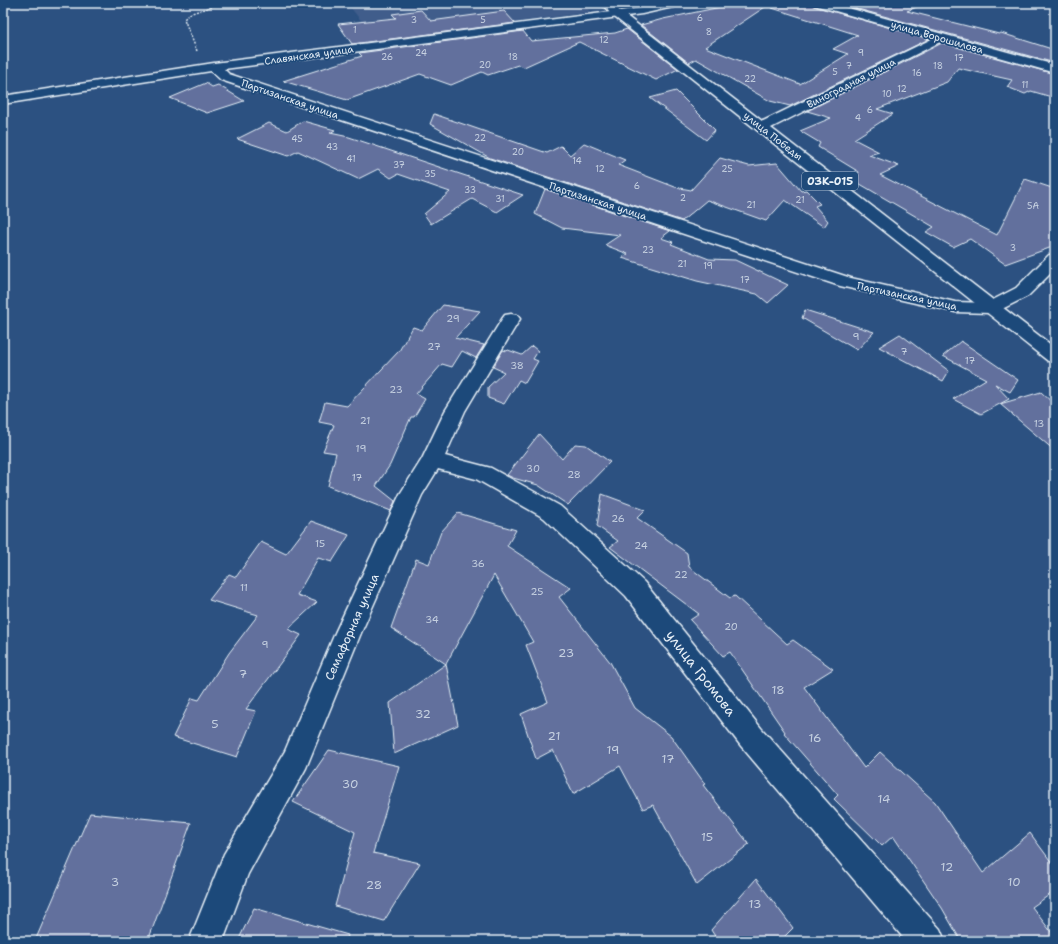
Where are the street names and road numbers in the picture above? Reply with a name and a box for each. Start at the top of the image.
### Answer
street label: улица Ворошилова [889,18,985,57]
street label: Славянская улица [264,42,355,68]
street label: Виноградная улица [804,55,898,111]
street label: Партизанская улица [240,76,341,122]
street label: улица Победы [741,109,805,163]
road number: 03К-015 [802,172,858,190]
street label: Партизанская улица [548,179,649,223]
street label: Партизанская улица [856,279,959,313]
street label: Семафорная улица [321,571,383,683]
street label: улица Громова [662,626,740,720]

